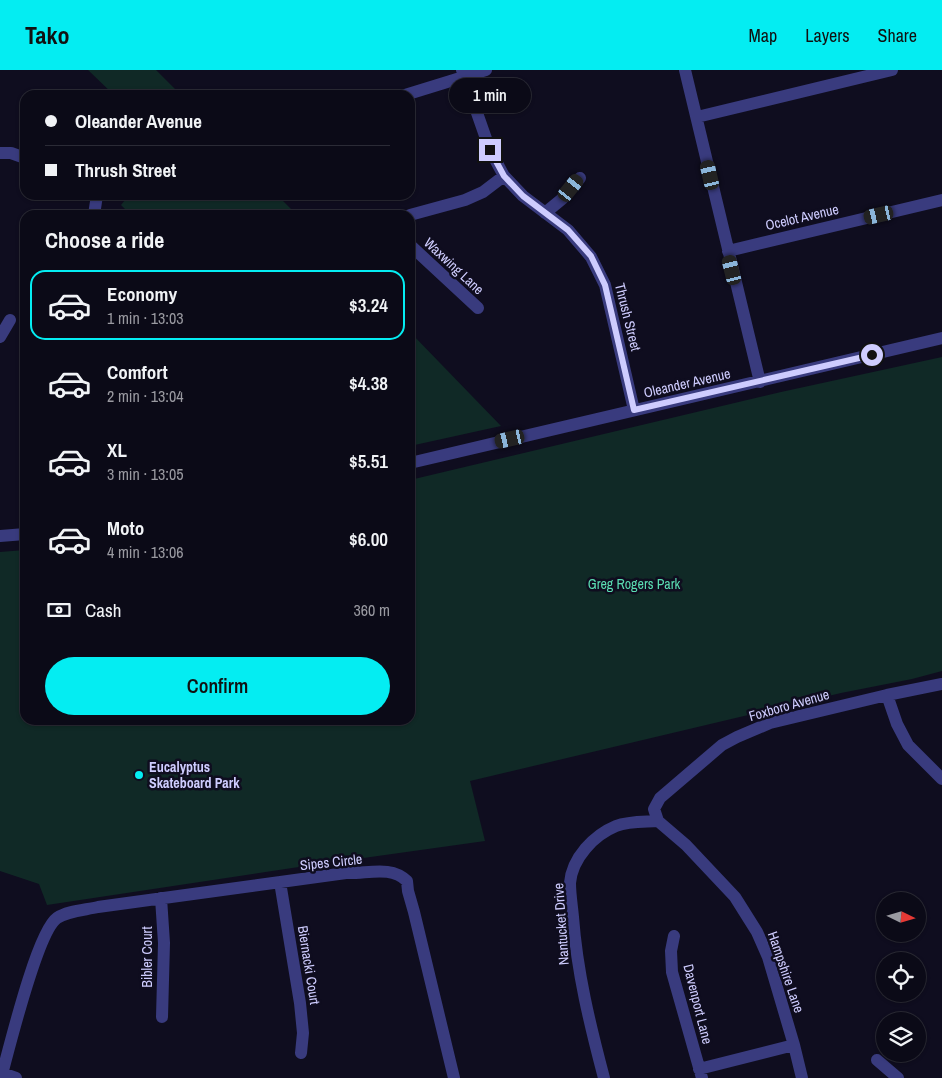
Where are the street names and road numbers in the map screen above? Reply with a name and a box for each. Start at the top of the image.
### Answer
street label: Ocelot Avenue [764,200,840,234]
street label: Waxwing Lane [420,234,488,298]
street label: Thrush Street [611,281,645,353]
street label: Oleander Avenue [642,364,732,402]
street label: Foxboro Avenue [747,685,831,725]
street label: Sipes Circle [299,850,363,874]
street label: Nantucket Drive [549,882,573,966]
street label: Biernacki Court [294,924,324,1006]
street label: Bibler Court [138,926,156,988]
street label: Hampshire Lane [764,929,808,1015]
street label: Davenport Lane [679,962,717,1046]

